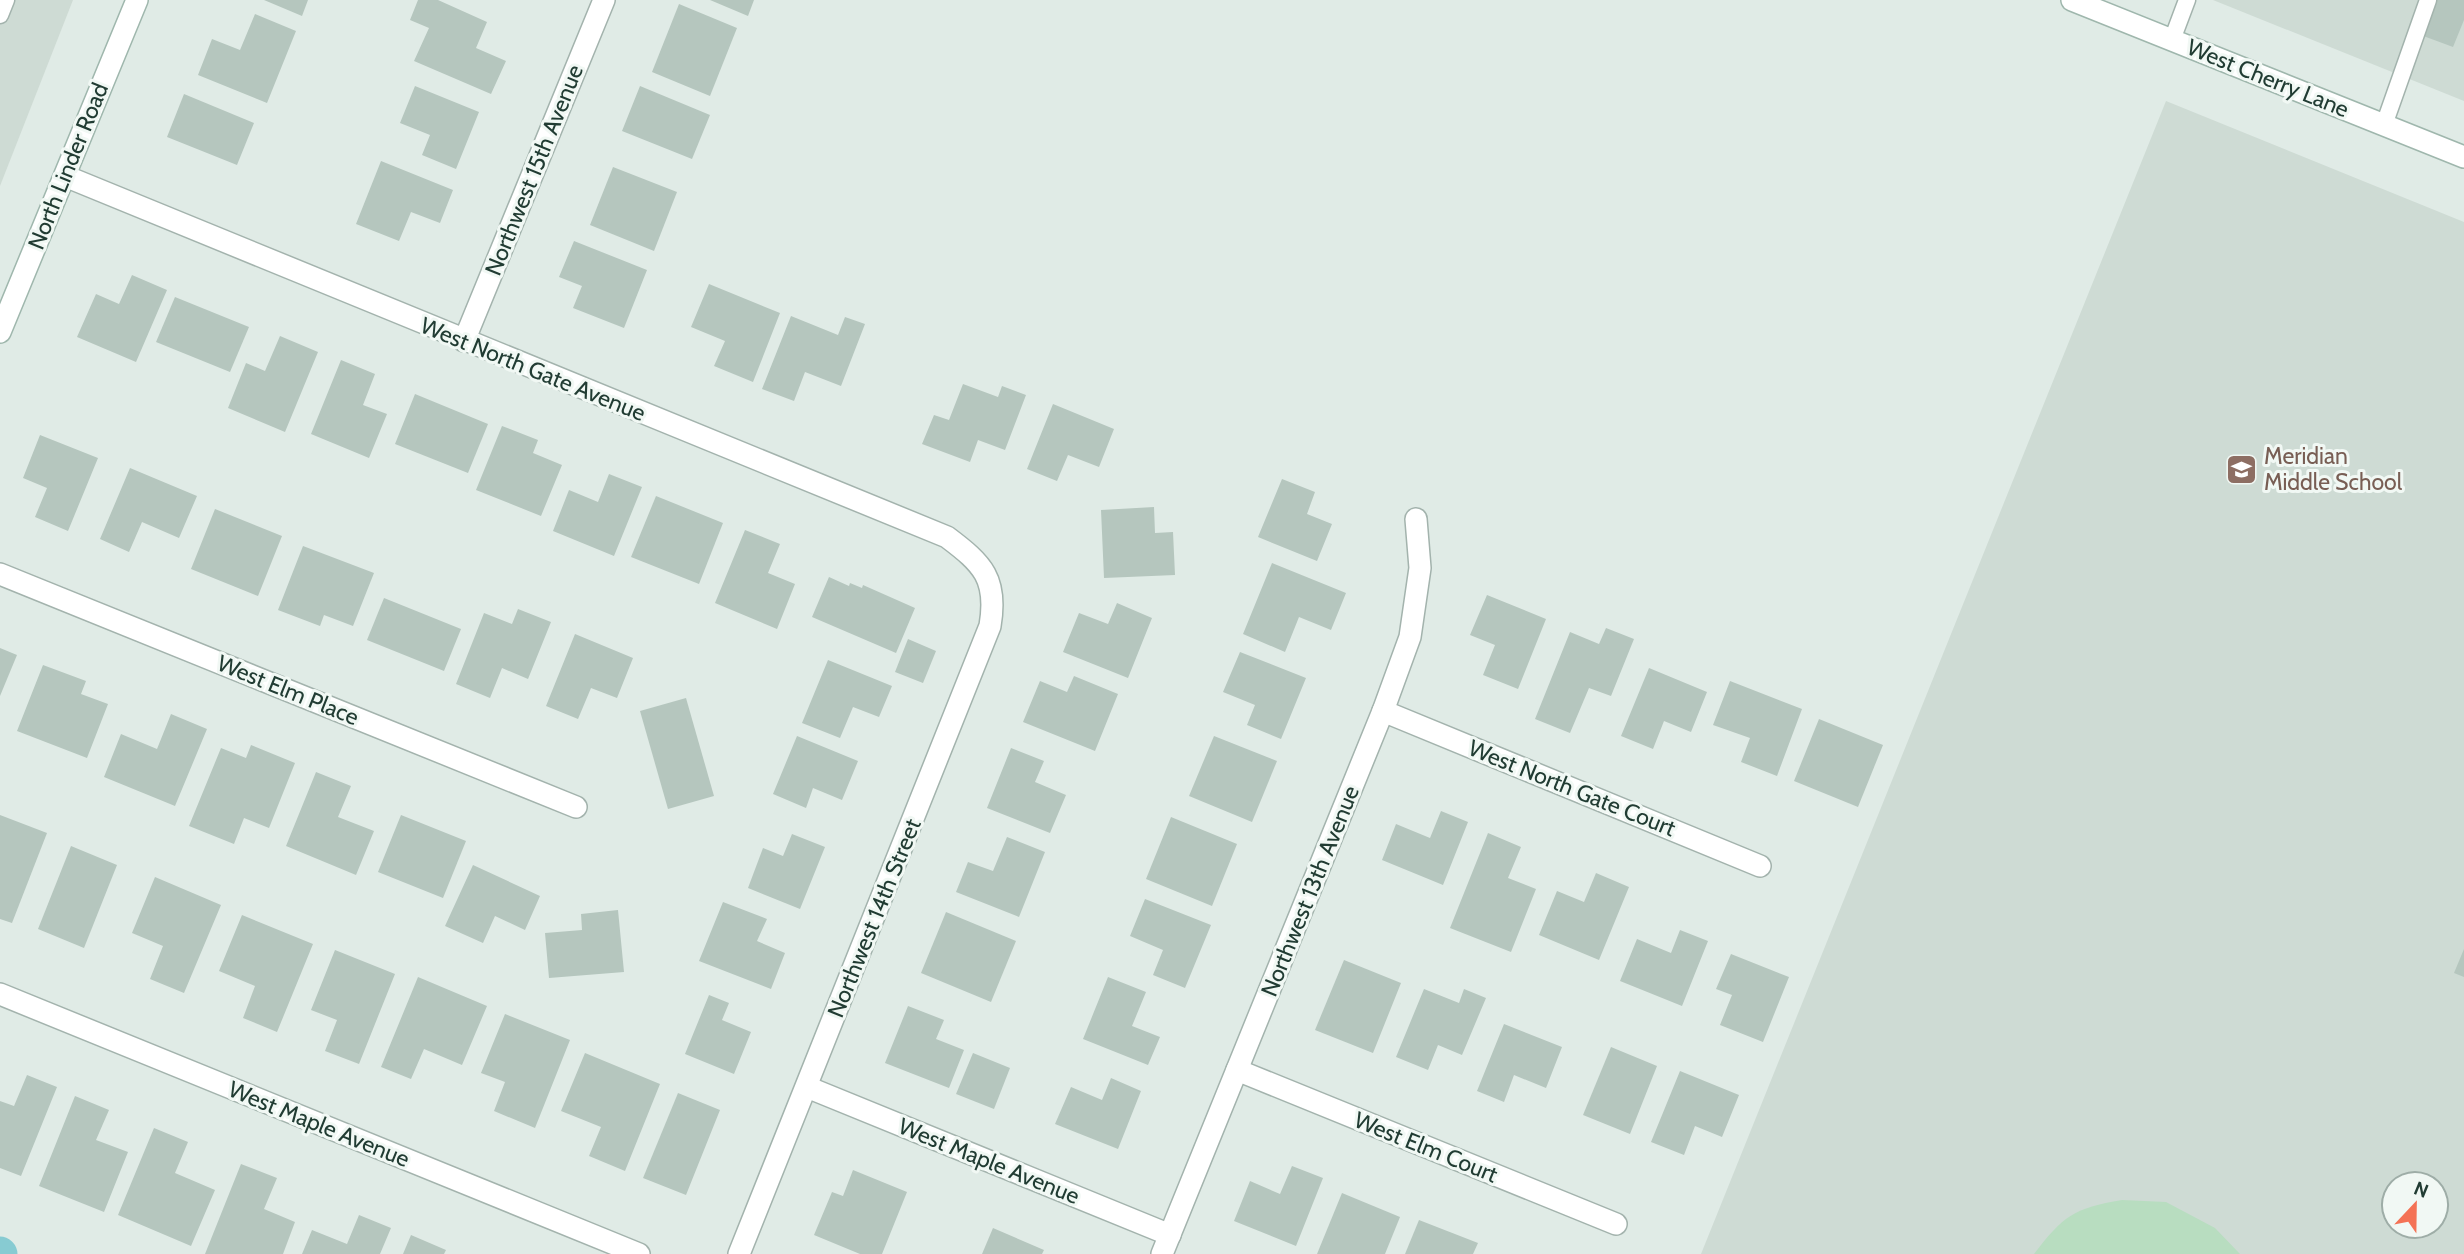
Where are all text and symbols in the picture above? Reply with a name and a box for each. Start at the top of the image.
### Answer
street label: West Cherry Lane [2183,33,2353,123]
street label: Northwest 15th Avenue [479,60,589,279]
street label: North Linder Road [22,79,114,253]
street label: West North Gate Avenue [416,311,650,427]
place label: Meridian Middle School [2264,442,2403,496]
school or university icon: Meridian Middle School [2224,452,2258,486]
street label: West Elm Place [213,649,363,731]
street label: West North Gate Court [1464,734,1680,842]
street label: Northwest 13th Avenue [1255,781,1365,1000]
street label: Northwest 14th Street [821,814,927,1021]
street label: West Maple Avenue [224,1075,414,1173]
street label: West Elm Court [1350,1106,1502,1189]
street label: West Maple Avenue [894,1112,1084,1210]
north arrow [2380,1170,2450,1240]
text: N [2411,1177,2432,1203]

